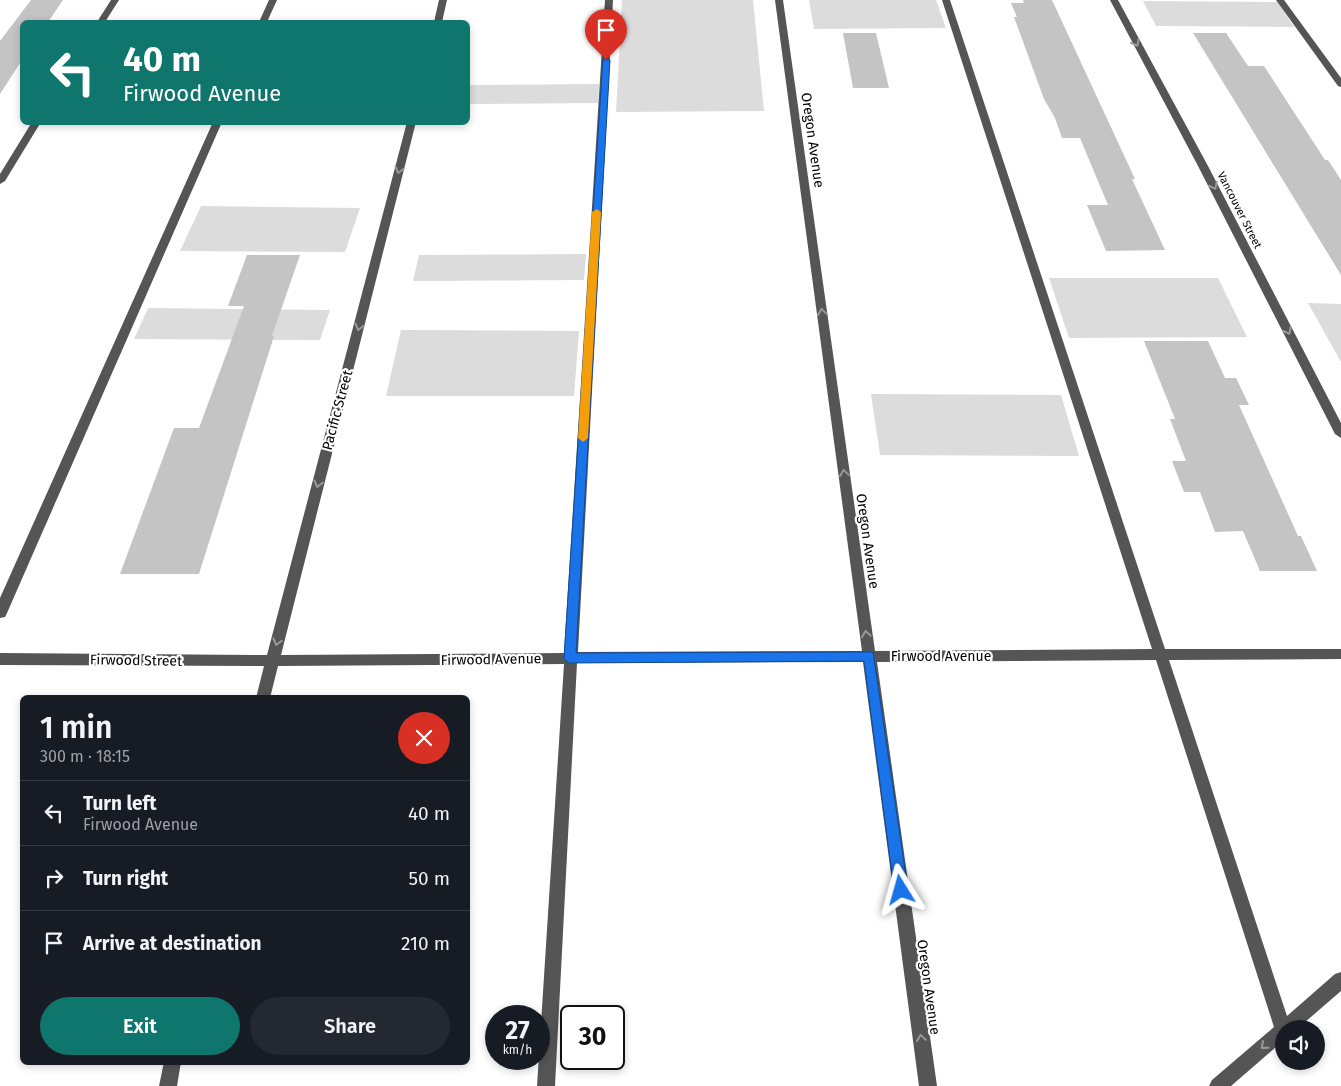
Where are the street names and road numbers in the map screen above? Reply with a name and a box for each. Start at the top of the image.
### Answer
street label: Oregon Avenue [797,91,828,189]
street label: Vancouver Street [1215,170,1265,251]
street label: Pacific Street [319,367,357,452]
street label: Oregon Avenue [852,492,883,590]
street label: Firwood Avenue [891,648,991,665]
street label: Firwood Avenue [441,650,541,669]
street label: Firwood Street [90,651,183,670]
street label: Oregon Avenue [913,938,944,1036]

